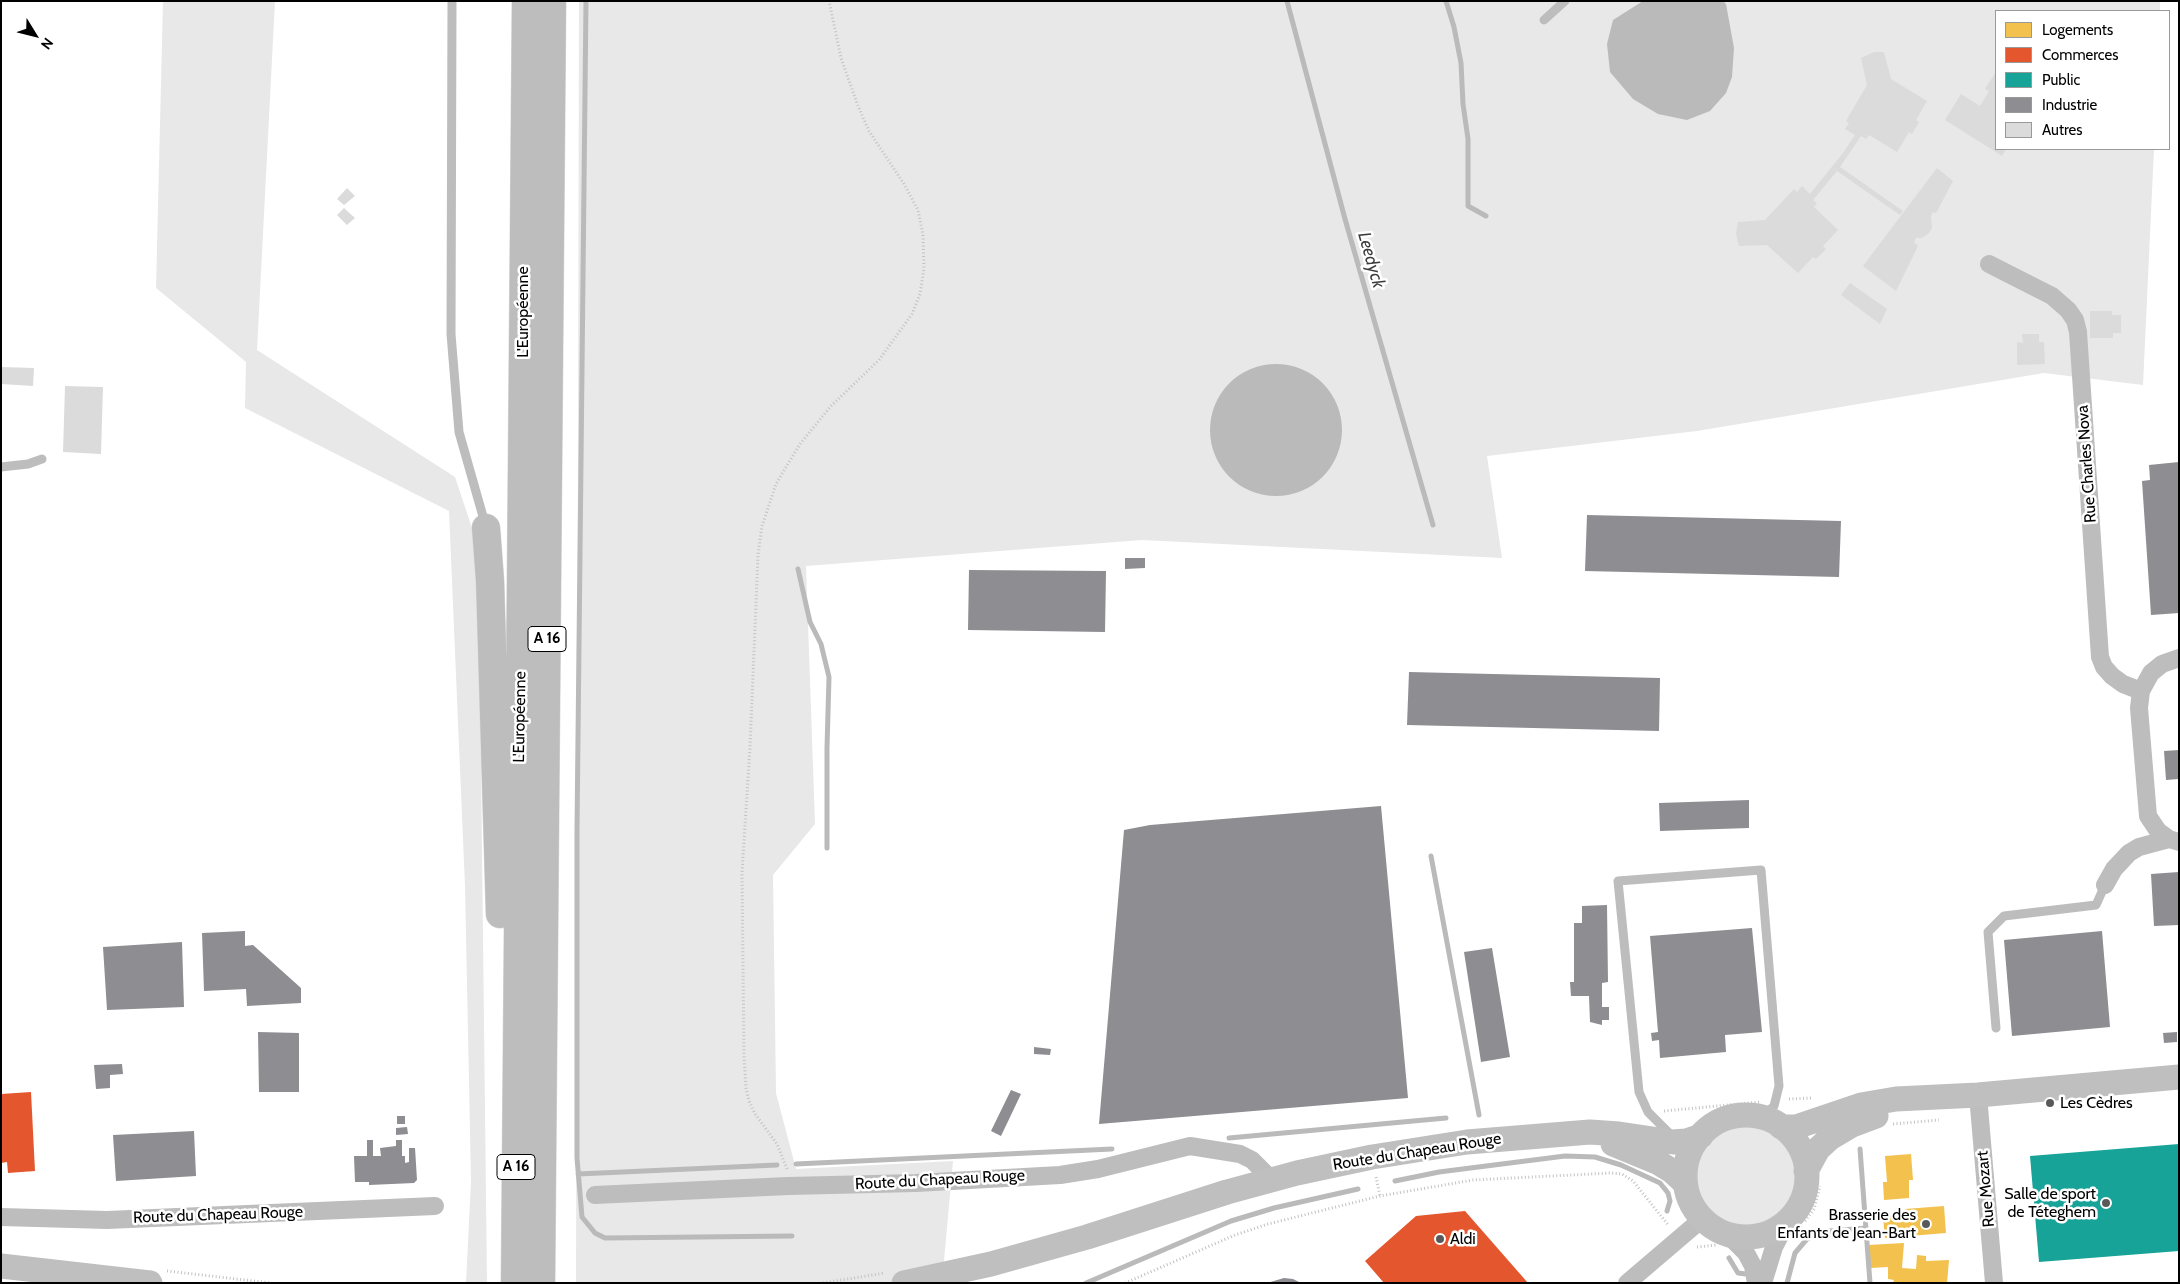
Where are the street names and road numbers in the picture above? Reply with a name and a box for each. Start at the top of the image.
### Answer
street label: L'Européenne [513,266,533,358]
street label: Rue Charles Nova [2073,404,2101,524]
road number: A 16 [528,626,566,652]
street label: L'Européenne [510,671,530,763]
street label: Route du Chapeau Rouge [1331,1129,1503,1175]
street label: Rue Mozart [1973,1150,1999,1228]
road number: A 16 [497,1154,535,1180]
street label: Route du Chapeau Rouge [855,1166,1025,1194]
street label: Route du Chapeau Rouge [133,1202,303,1228]

